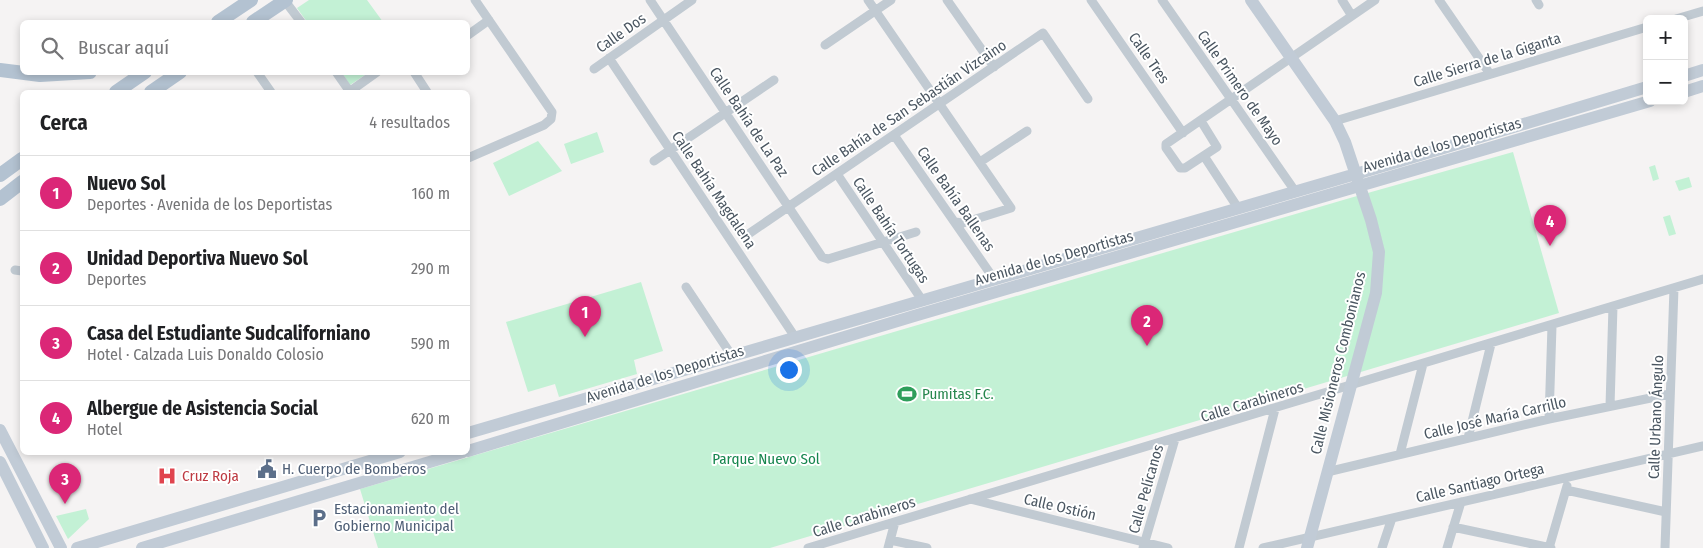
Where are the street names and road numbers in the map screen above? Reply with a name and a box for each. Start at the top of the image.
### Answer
street label: Calle Dos [593,9,649,57]
street label: Calle Primero de Mayo [1193,27,1287,149]
street label: Calle Tres [1125,29,1173,87]
street label: Calle Sierra de la Giganta [1411,29,1563,91]
street label: Calle Bahía de San Sebastián Vizcaino [808,36,1010,180]
street label: Calle Bahía de La Paz [706,64,792,180]
street label: Avenida de los Deportistas [1361,114,1523,176]
street label: Calle Bahía Magdalena [668,128,760,252]
street label: Calle Bahía Ballenas [913,143,999,255]
street label: Calle Bahía Tortugas [849,174,933,286]
street label: Avenida de los Deportistas [973,227,1135,289]
street label: Calle Misioneros Combonianos [1307,270,1369,456]
street label: Avenida de los Deportistas [584,341,746,407]
street label: Calle Urbano Ángulo [1645,354,1667,479]
street label: Calle Carabineros [1198,378,1306,426]
street label: Calle José María Carrillo [1422,393,1568,443]
street label: Calle Pelícanos [1125,442,1167,536]
street label: Calle Santiago Ortega [1414,459,1546,507]
street label: Calle Ostión [1022,490,1098,524]
street label: Calle Carabineros [810,493,918,541]

